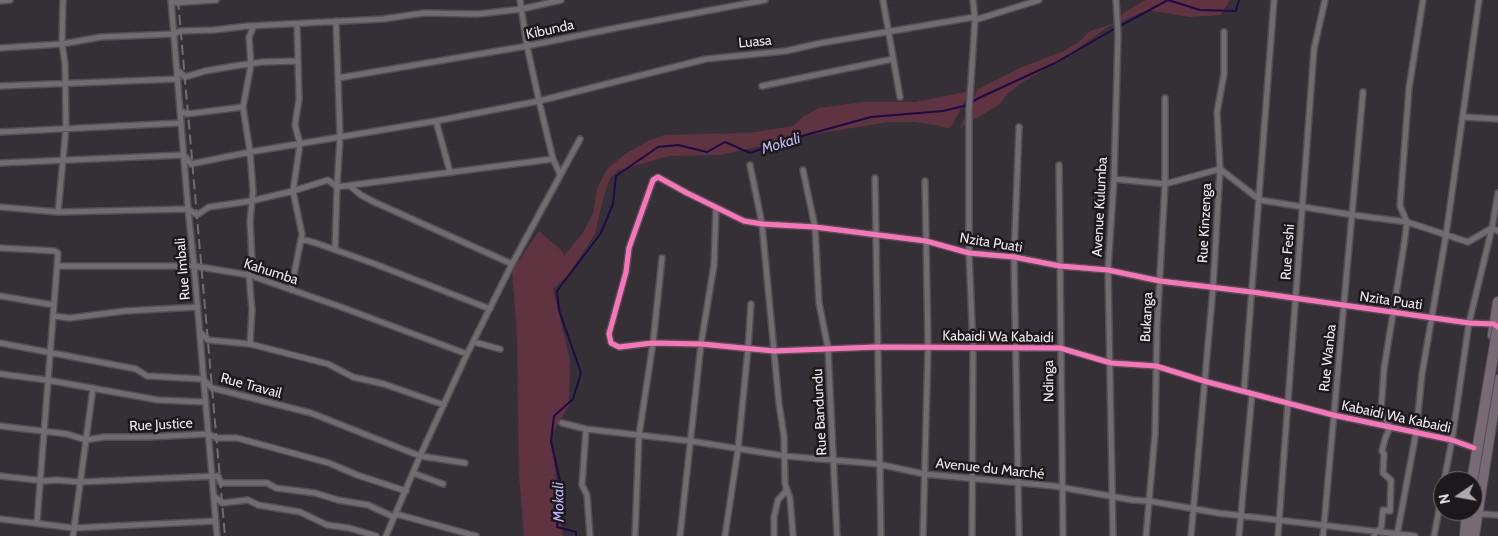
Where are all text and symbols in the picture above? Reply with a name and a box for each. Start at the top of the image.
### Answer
street label: Kibunda [524,17,576,43]
street label: Luasa [738,32,772,52]
water label: Mokali [759,130,803,158]
street label: Avenue Kulumba [1089,157,1111,257]
street label: Rue Kinzenga [1195,183,1215,263]
street label: Rue Feshi [1278,223,1298,281]
street label: Nzita Puati [958,230,1024,256]
street label: Rue Imbali [172,237,194,301]
street label: Kahumba [242,255,300,289]
street label: Nzita Puati [1358,288,1424,314]
street label: Bukanga [1137,292,1157,342]
street label: Rue Wanba [1316,323,1340,393]
street label: Kabaidi Wa Kabaidi [942,328,1054,346]
street label: Ndinga [1040,360,1058,402]
street label: Rue Bandundu [809,368,831,456]
street label: Rue Travail [219,370,283,402]
street label: Kabaidi Wa Kabaidi [1340,397,1452,437]
street label: Rue Justice [129,415,193,435]
street label: Avenue du Marché [935,455,1045,483]
north arrow [1433,471,1483,521]
water label: Mokali [550,482,568,522]
text: N [1434,492,1454,506]

